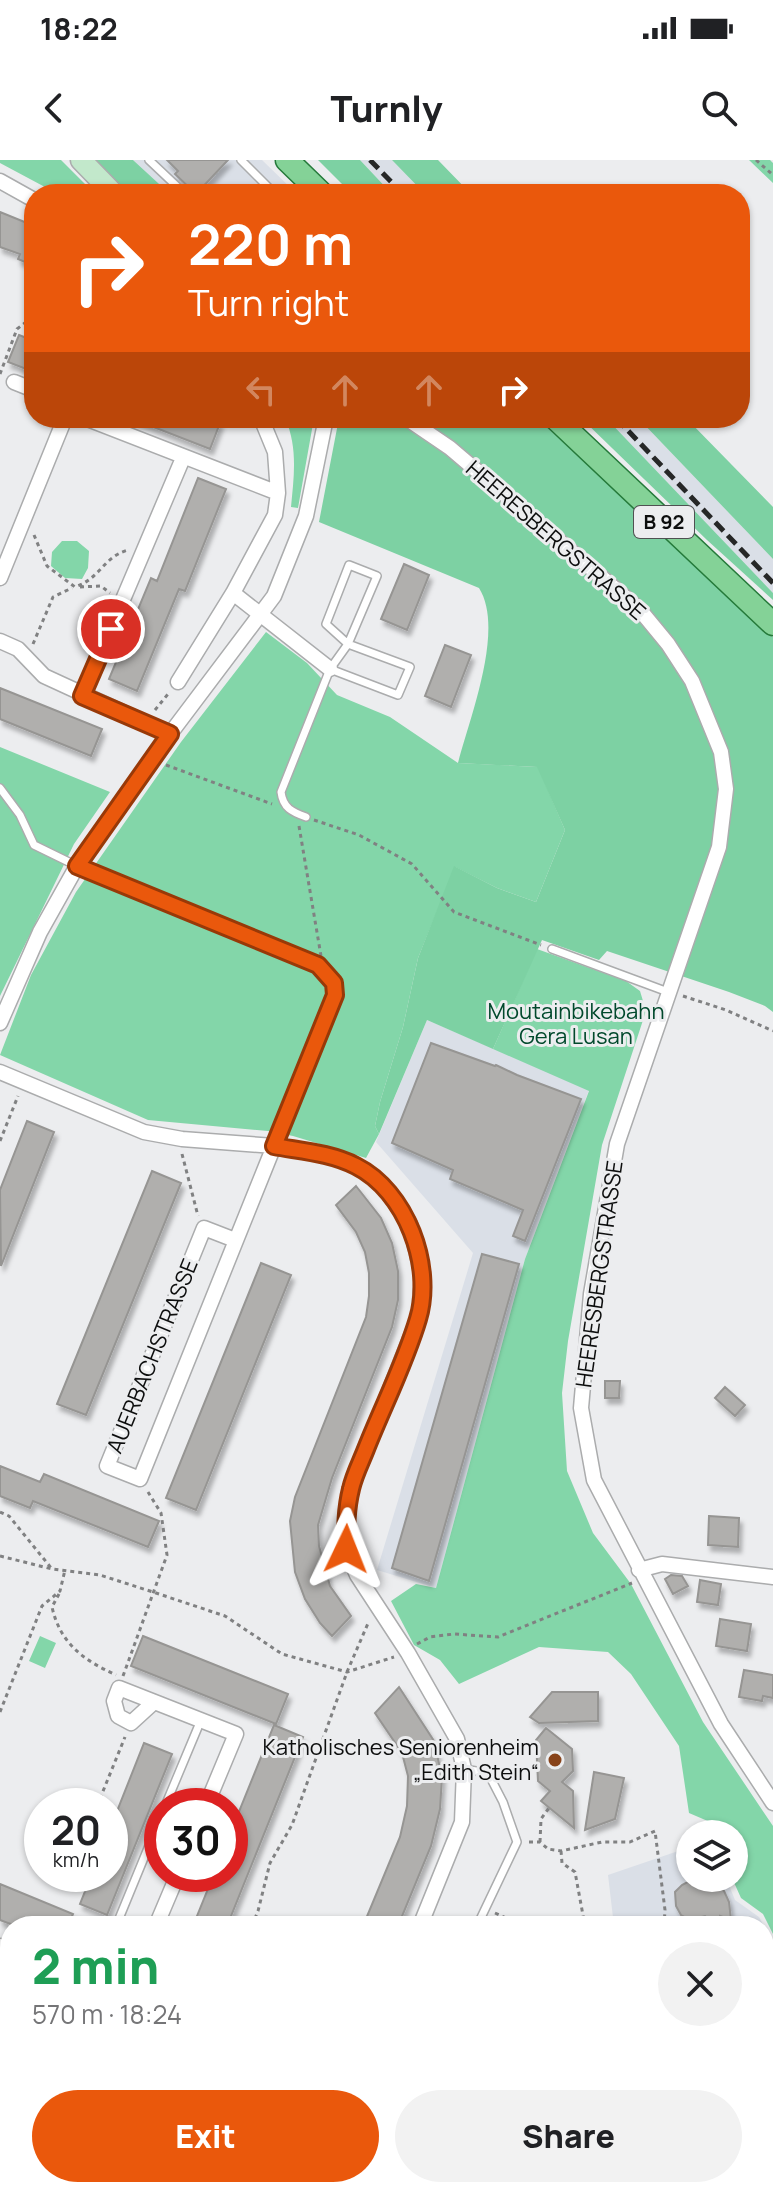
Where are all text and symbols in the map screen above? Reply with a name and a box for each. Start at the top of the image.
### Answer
text: 18:22 [40,8,118,49]
text: Turnly [331,84,442,133]
icon: back [32,86,76,130]
icon: search [697,86,741,130]
text: 220 m [188,205,353,282]
icon: right [56,216,160,320]
text: Turn right [188,278,349,327]
icon: left [239,368,283,412]
icon: ahead [323,368,367,412]
icon: ahead [407,368,451,412]
icon: right [491,368,535,412]
street label: HEERESBERGSTRASSE [460,454,652,626]
road number: B 92 [634,506,694,538]
pin [77,595,145,663]
icon: arrive [89,607,133,651]
park label: Moutainbikebahn Gera Lusan [488,996,664,1051]
street label: HEERESBERGSTRASSE [568,1159,630,1389]
street label: AUERBACHSTRASSE [99,1254,205,1458]
position arrow [304,1507,388,1591]
place label: Katholisches Seniorenheim „Edith Stein“ [263,1732,539,1787]
marker: Katholisches Seniorenheim „Edith Stein“ [546,1751,564,1769]
speed limit sign: 30 [144,1788,248,1892]
text: 20 [51,1802,101,1857]
map controls [676,1820,748,1892]
button: layers [676,1820,748,1892]
text: km/h [53,1846,99,1873]
text: 2 min [32,1933,159,1998]
button: close [658,1942,742,2026]
text: 570 m · 18:24 [32,1996,182,2032]
button: Exit [32,2090,379,2182]
button: Share [395,2090,742,2182]

